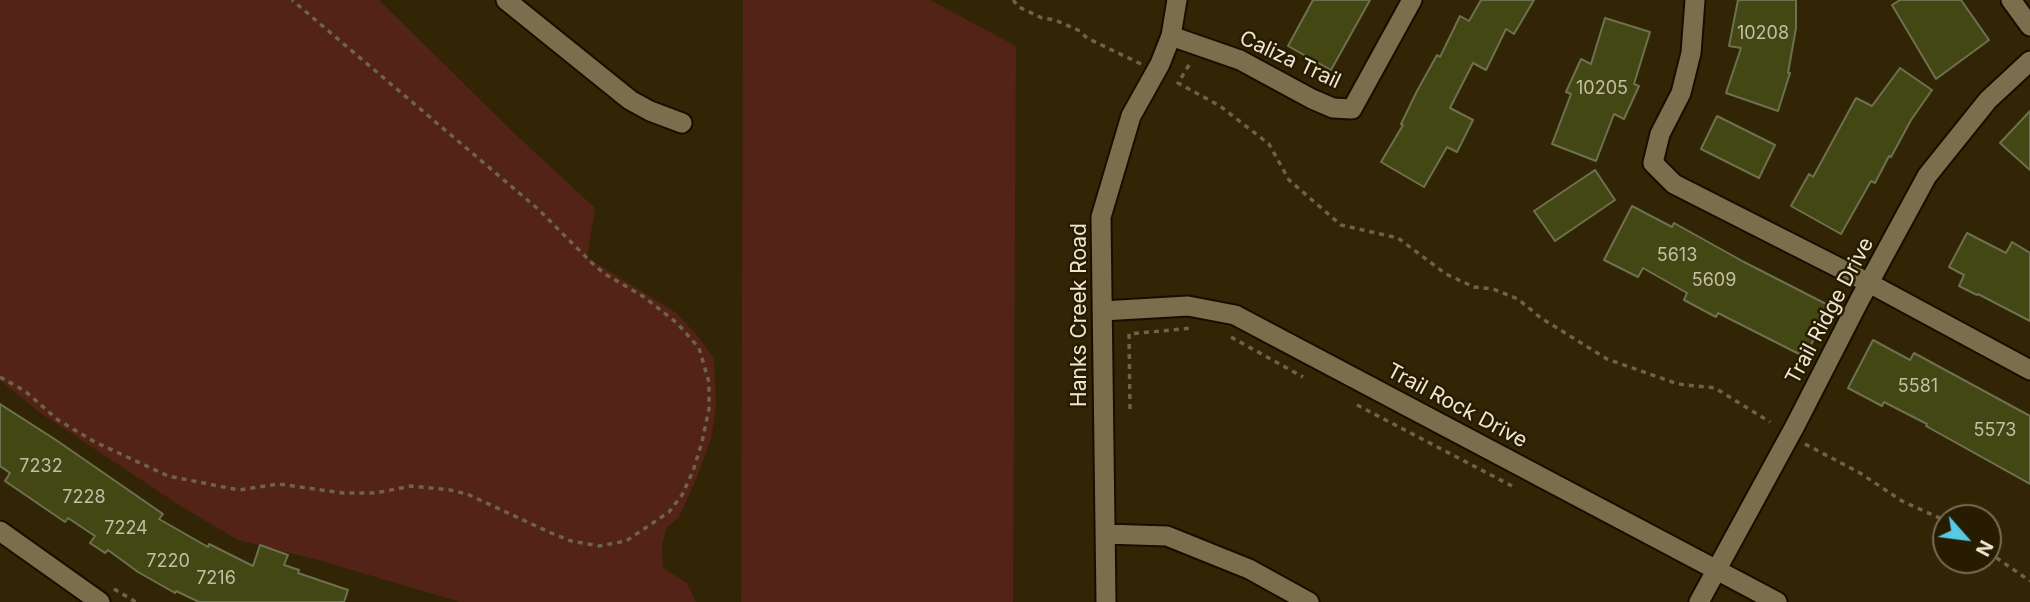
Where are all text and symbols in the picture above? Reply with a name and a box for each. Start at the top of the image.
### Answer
house number: 10208 [1737,23,1789,45]
street label: Caliza Trail [1235,26,1345,94]
house number: 10205 [1576,78,1628,100]
street label: Hanks Creek Road [1067,223,1093,407]
street label: Trail Ridge Drive [1781,233,1879,389]
house number: 5613 [1657,245,1697,267]
house number: 5609 [1692,270,1736,292]
street label: Trail Rock Drive [1382,358,1532,454]
house number: 5581 [1898,376,1938,398]
house number: 5573 [1974,420,2016,442]
house number: 7232 [19,456,63,478]
house number: 7228 [62,487,106,509]
north arrow [1932,504,2002,574]
house number: 7224 [104,518,148,540]
text: N [1971,536,1998,560]
house number: 7220 [146,551,190,573]
house number: 7216 [196,568,236,590]

